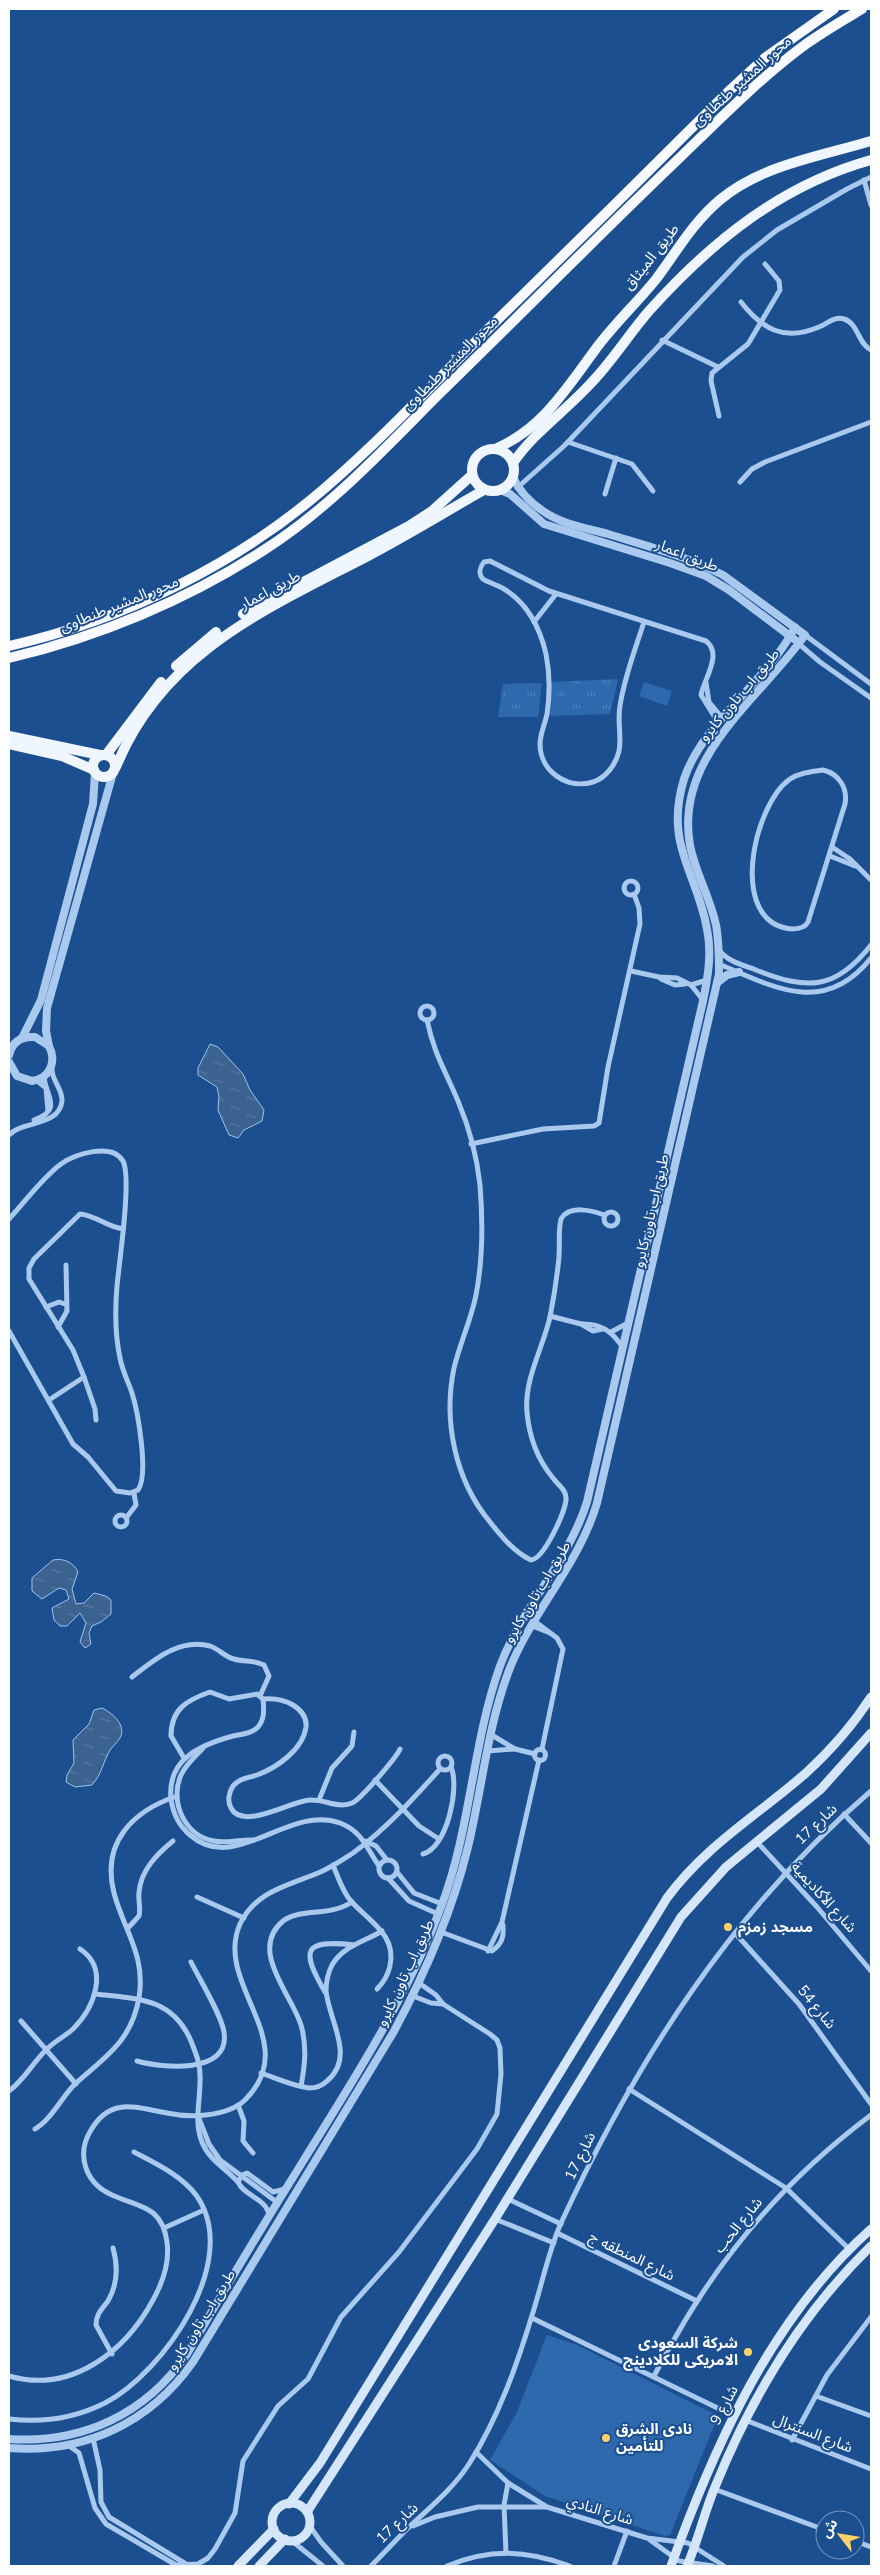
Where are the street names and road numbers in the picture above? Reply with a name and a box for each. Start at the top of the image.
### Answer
street label: محور المشير طنطاوى [688,31,796,131]
street label: طريق الميثاق [619,220,683,294]
street label: محور المشير طنطاوى [398,311,502,415]
street label: طريق اعمار [652,534,721,576]
street label: طريق اعمار [235,566,304,615]
street label: محور المشير طنطاوى [57,571,181,637]
street label: طريق اب تاون كايرو [694,644,784,746]
street label: طريق اب تاون كايرو [628,1152,674,1270]
street label: طريق اب تاون كايرو [499,1537,575,1647]
street label: شارع 17 [791,1799,843,1850]
street label: شارع الأكاديمية [785,1857,861,1938]
street label: طريق اب تاون كايرو [371,1916,439,2030]
street label: شارع 54 [792,1981,841,2035]
street label: شارع 17 [560,2128,602,2184]
street label: شارع الحب [709,2193,768,2258]
street label: شارع المنطقه ج [585,2227,678,2287]
street label: طريق اب تاون كايرو [162,2266,240,2374]
street label: شارع 9 [705,2382,745,2429]
street label: شارع السنترال [770,2409,856,2459]
street label: شارع النادي [564,2490,636,2532]
street label: شارع 17 [372,2498,424,2549]

